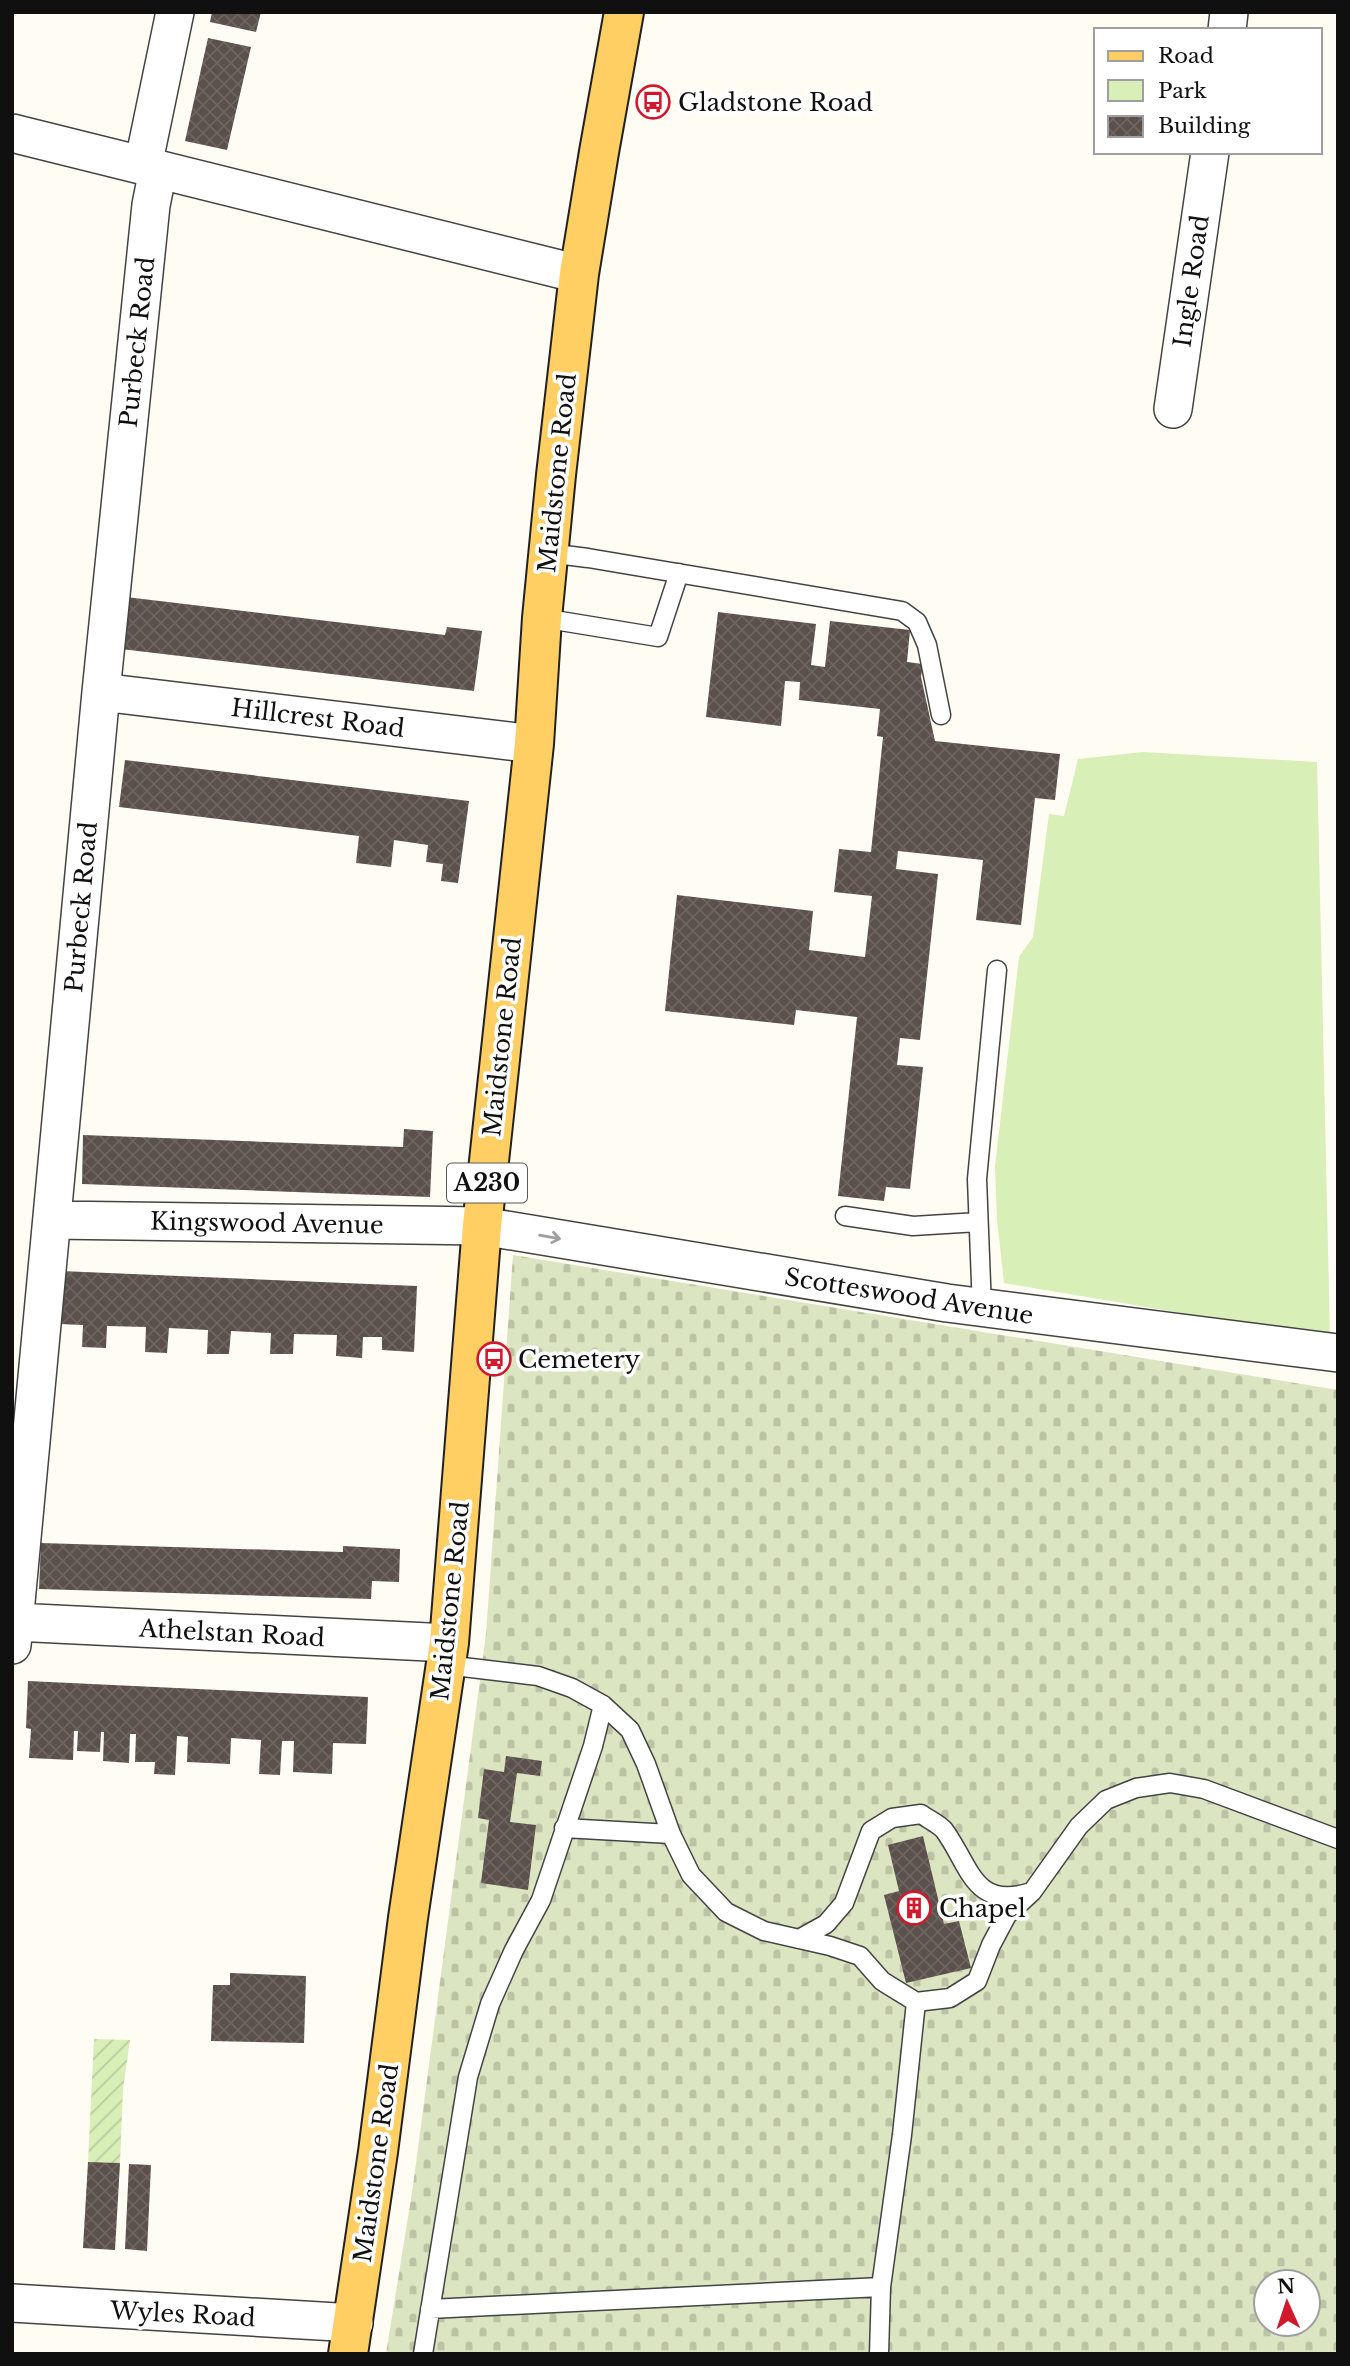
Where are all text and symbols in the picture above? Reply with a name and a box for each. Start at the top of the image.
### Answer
legend [1094,28,1322,154]
text: Road [1158,43,1214,69]
text: Park [1158,78,1207,104]
bus stop icon: Gladstone Road [634,83,672,121]
place label: Gladstone Road [678,88,873,117]
text: Building [1158,113,1251,139]
street label: Ingle Road [1167,213,1215,349]
street label: Purbeck Road [114,255,160,429]
street label: Maidstone Road [532,372,582,574]
street label: Hillcrest Road [230,693,406,743]
street label: Purbeck Road [59,820,103,994]
street label: Maidstone Road [477,936,527,1138]
road number: A230 [447,1164,527,1202]
street label: Kingswood Avenue [150,1206,384,1240]
one-way arrow [538,1231,561,1244]
street label: Scotteswood Avenue [782,1262,1036,1330]
bus stop icon: Cemetery [475,1340,513,1378]
place label: Cemetery [518,1345,641,1374]
street label: Maidstone Road [425,1500,475,1702]
street label: Athelstan Road [137,1614,326,1652]
building icon: Chapel [895,1889,933,1927]
place label: Chapel [939,1894,1026,1923]
street label: Maidstone Road [348,2062,404,2264]
north arrow [1252,2268,1322,2338]
text: N [1277,2275,1296,2298]
street label: Wyles Road [108,2296,257,2332]

